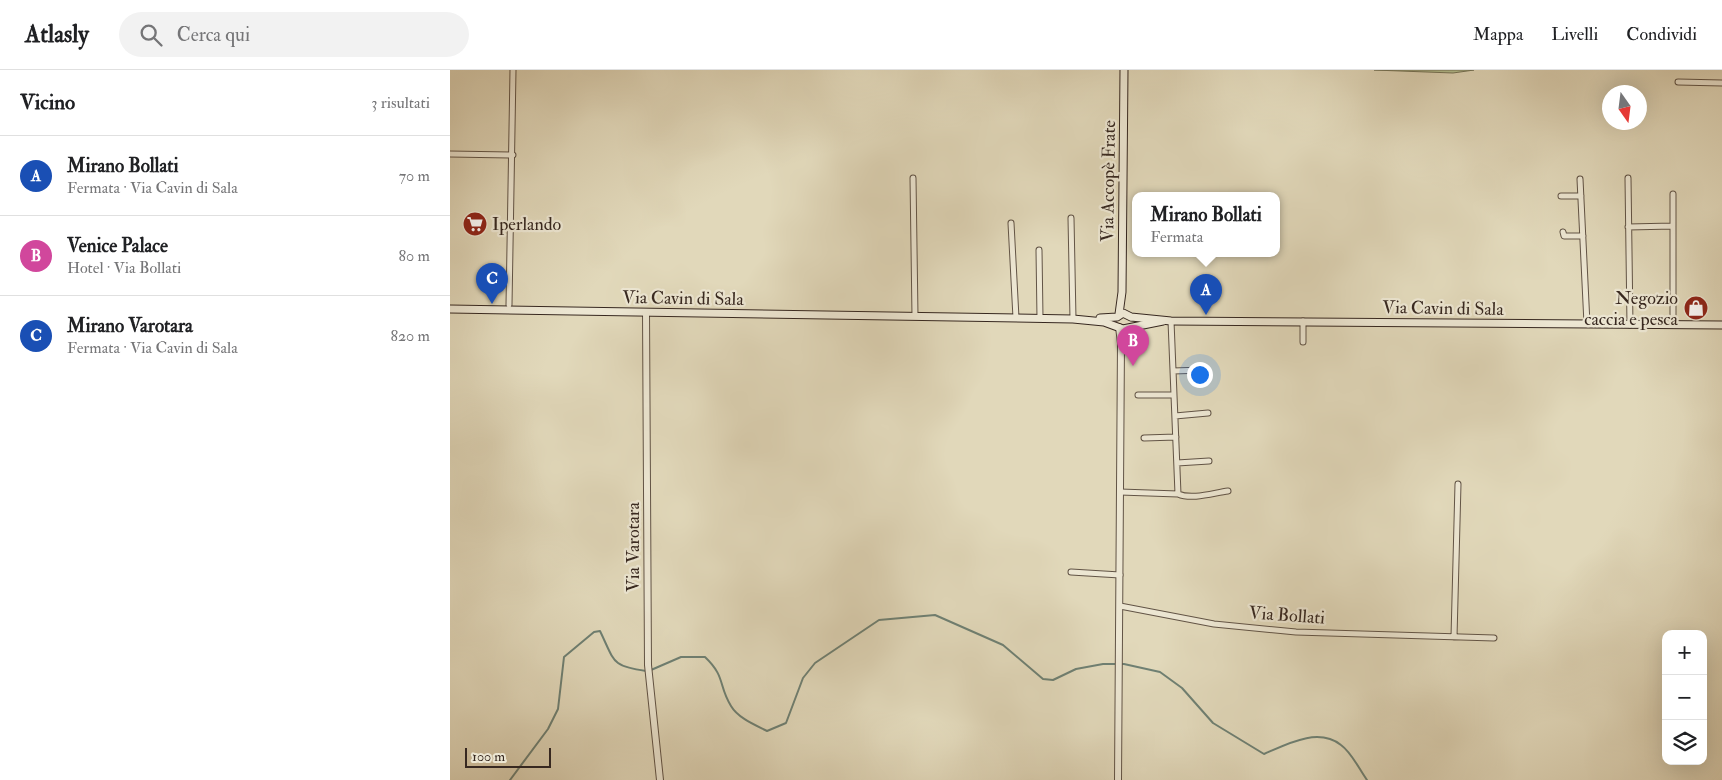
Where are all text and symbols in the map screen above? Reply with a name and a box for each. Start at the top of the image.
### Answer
search box [119,12,469,57]
text: Atlasly [25,19,89,50]
icon: search [137,21,165,49]
text: Cerca qui [177,23,250,47]
text: Mappa [1473,23,1523,46]
text: Livelli [1551,23,1598,46]
text: Condividi [1626,23,1697,46]
north arrow [1602,85,1647,130]
text: Vicino [20,89,75,116]
text: 3 risultati [371,93,430,113]
street label: Via Accopè Frate [1096,119,1121,242]
text: Mirano Bollati [67,154,179,178]
text: A [31,166,41,186]
text: 70 m [399,166,430,186]
text: Fermata · Via Cavin di Sala [67,178,238,198]
popup [1132,192,1280,257]
text: Mirano Bollati [1150,203,1262,227]
supermarket icon: Iperlando [462,211,488,237]
place label: Iperlando [492,213,562,236]
text: Fermata [1150,227,1203,247]
text: Venice Palace [67,234,168,258]
text: B [31,246,41,266]
text: 80 m [399,246,430,266]
text: Hotel · Via Bollati [67,258,181,278]
pin: C [476,263,508,304]
pin: A [1190,274,1222,315]
street label: Via Cavin di Sala [622,286,744,311]
place label: Negozio caccia e pesca [1584,287,1679,331]
shop icon: Negozio caccia e pesca [1683,295,1709,321]
street label: Via Cavin di Sala [1382,296,1504,321]
text: Mirano Varotara [67,314,193,338]
pin: B [1117,325,1149,366]
text: C [30,326,42,346]
text: 820 m [390,326,430,346]
text: Fermata · Via Cavin di Sala [67,338,238,358]
your location [1187,362,1213,388]
street label: Via Varotara [622,501,645,592]
street label: Via Bollati [1248,601,1326,630]
map controls [1662,630,1707,765]
button: + [1662,630,1707,675]
button: − [1662,675,1707,720]
button: layers [1662,720,1707,765]
scale bar [465,745,551,768]
text: 100 m [472,748,505,765]

